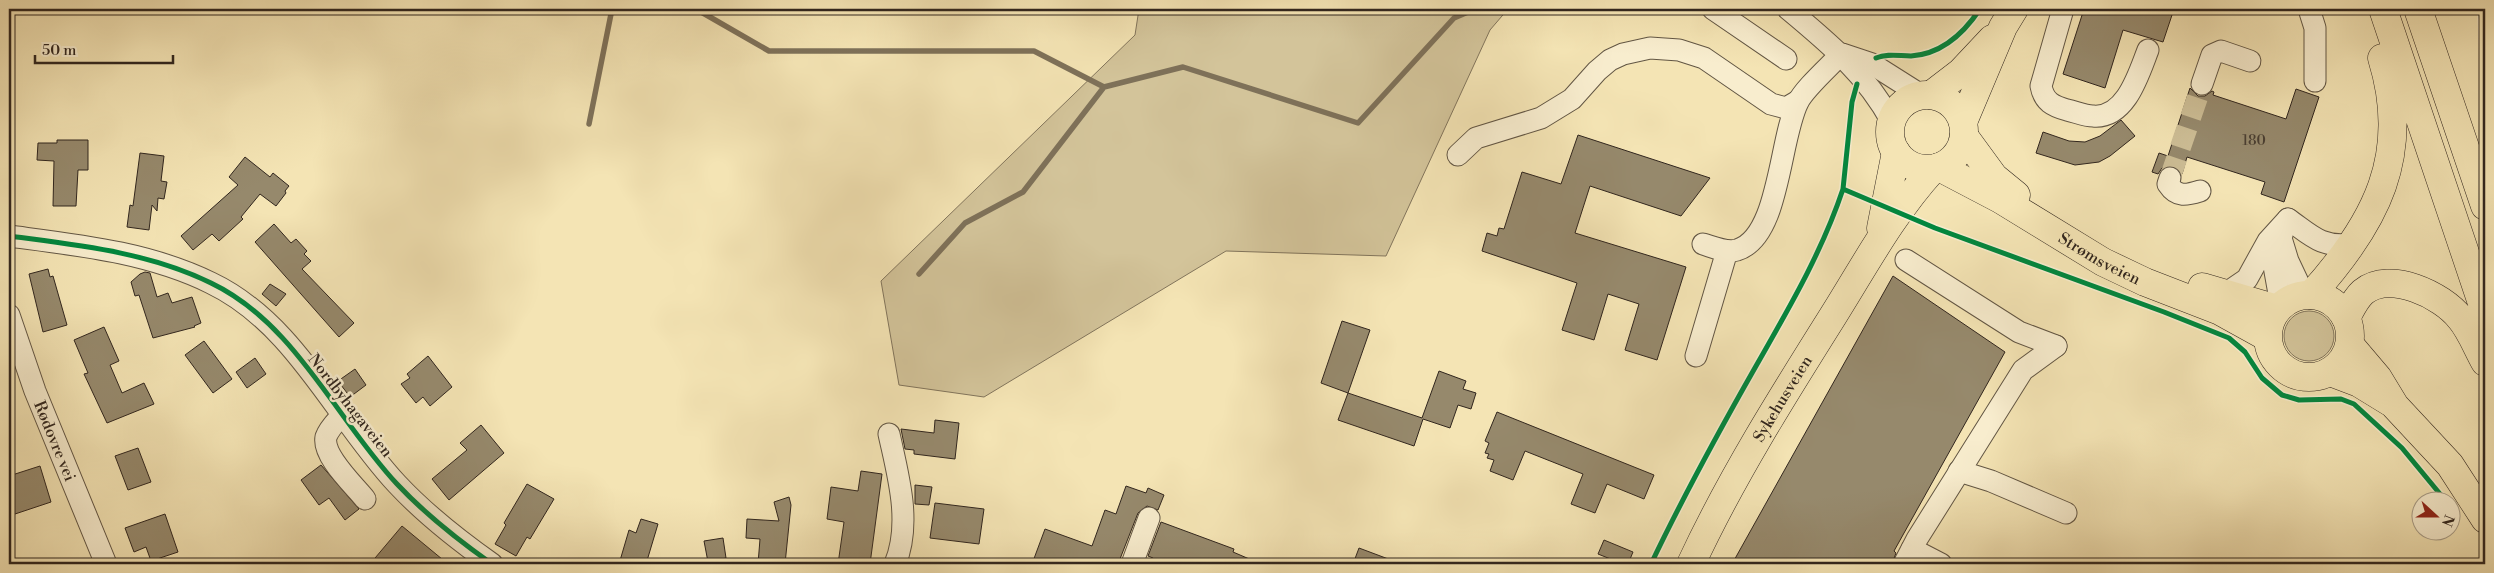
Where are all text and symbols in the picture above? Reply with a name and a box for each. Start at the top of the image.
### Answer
scale bar [35,32,172,64]
text: 50 m [42,41,76,60]
house number: 180 [2242,132,2266,150]
street label: Strømsveien [2055,228,2144,290]
street label: Nordbyhagaveien [304,350,397,462]
street label: Sykehusveien [1749,352,1817,446]
street label: Rødovre vei [29,398,80,484]
north arrow [2412,490,2462,540]
text: N [2437,512,2458,529]

